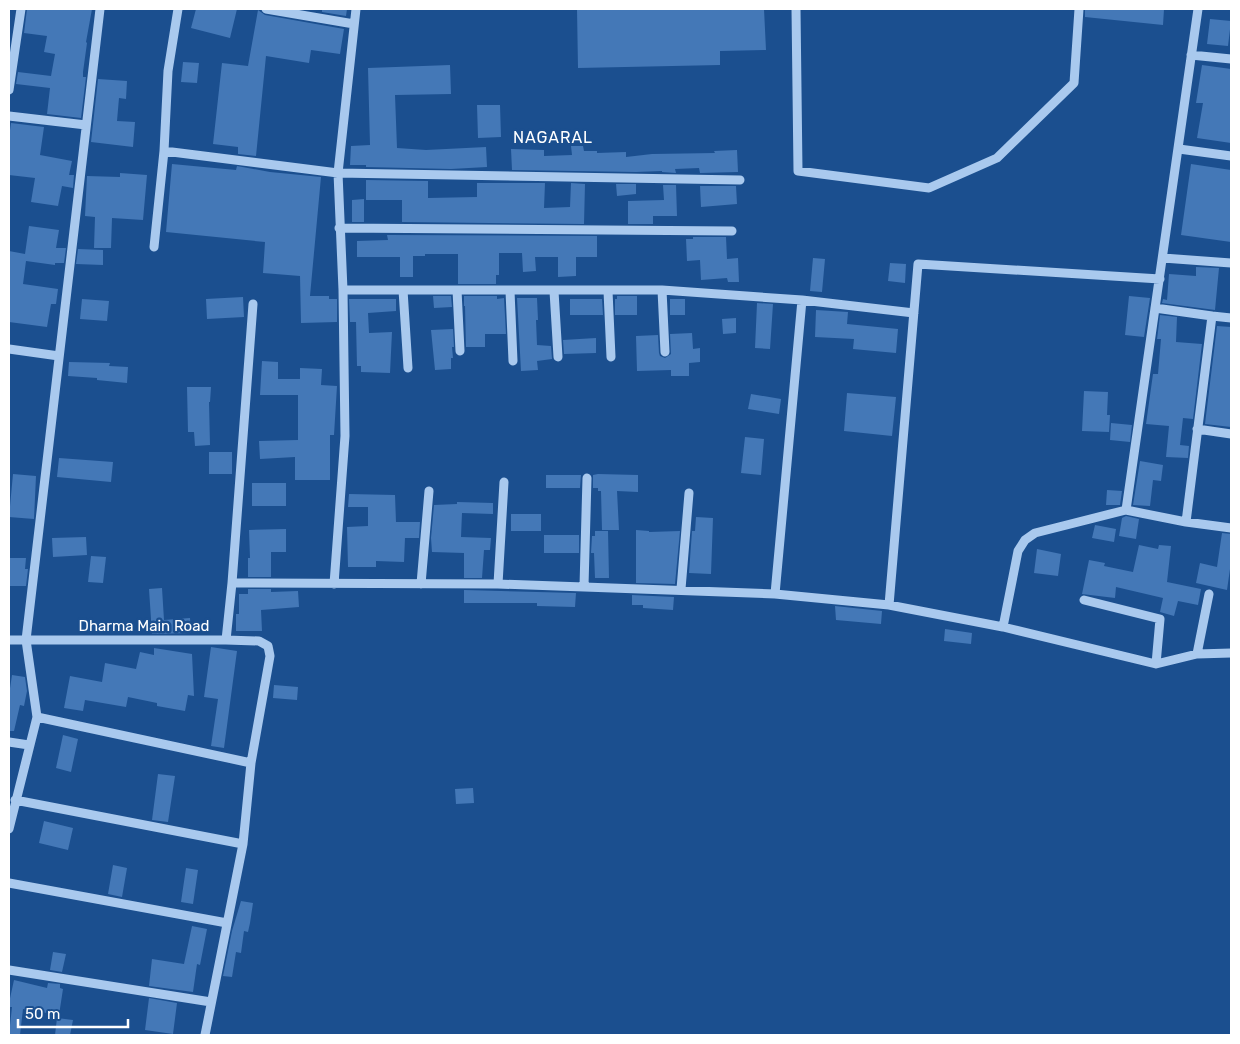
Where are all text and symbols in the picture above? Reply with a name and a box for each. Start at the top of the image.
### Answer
district label: NAGARAL [513,128,593,147]
street label: Dharma Main Road [79,617,209,635]
scale bar [18,996,128,1028]
text: 50 m [25,1005,60,1023]

